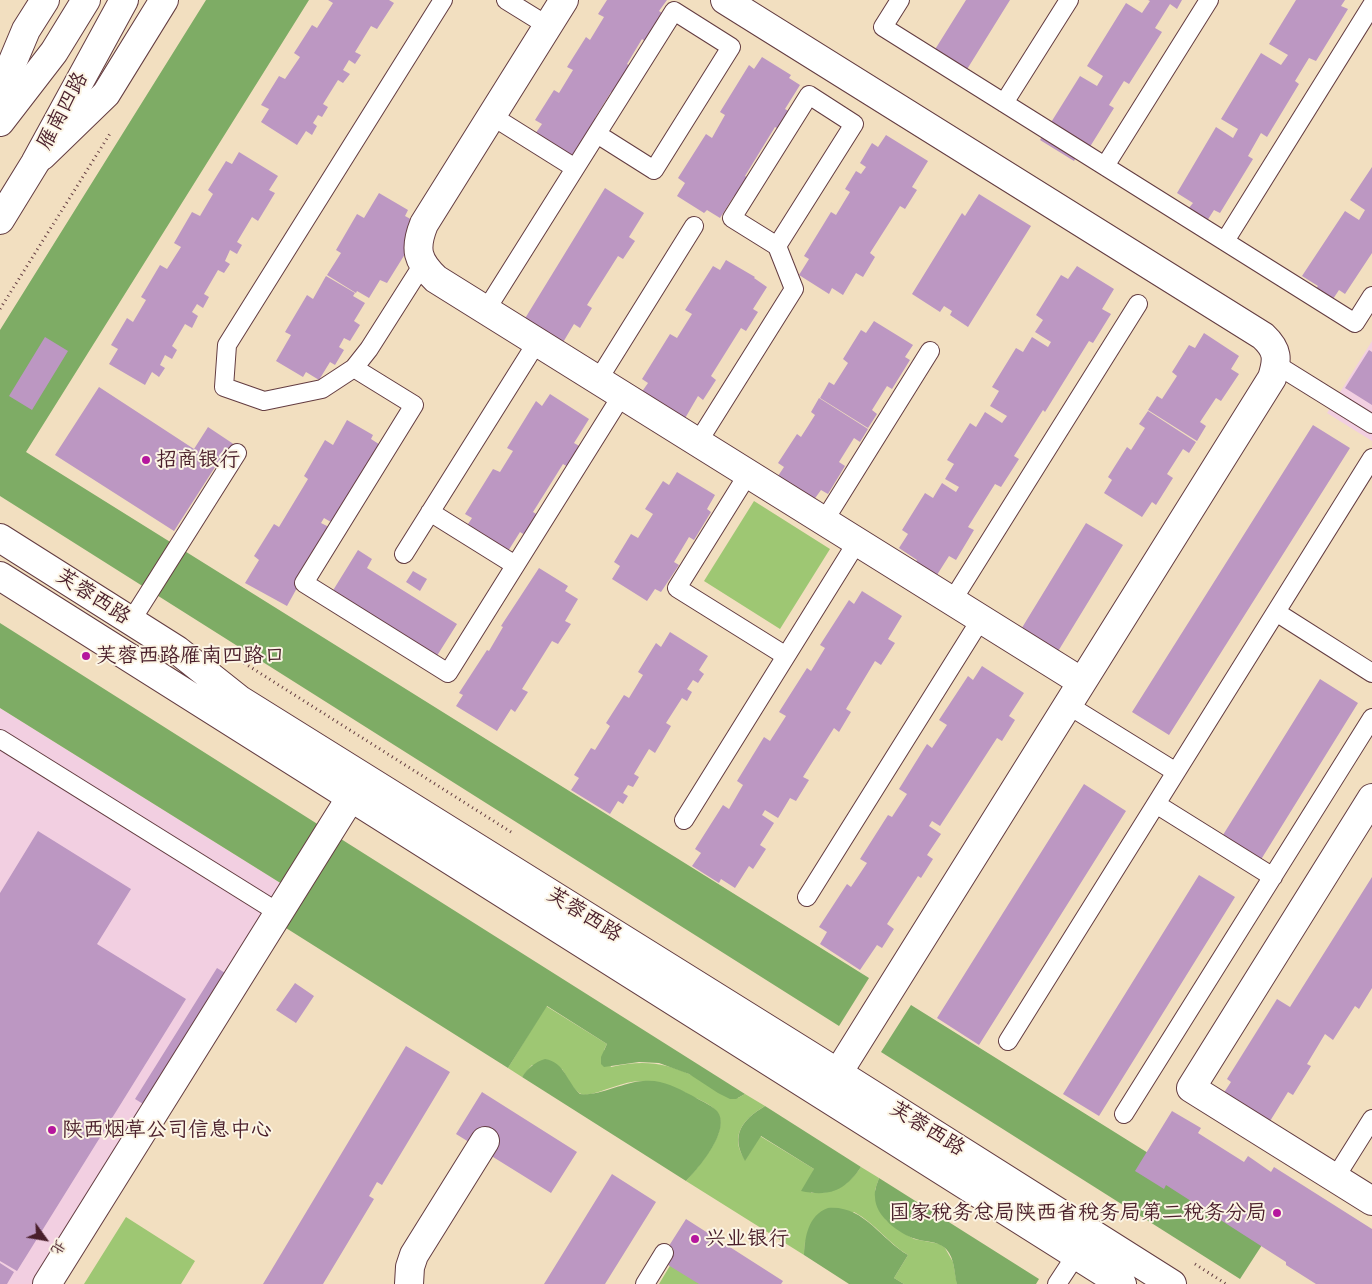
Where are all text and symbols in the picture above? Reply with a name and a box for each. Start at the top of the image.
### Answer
street label: 雁南四路 [32,68,94,154]
place label: 招商银行 [156,447,240,473]
marker: 招商银行 [140,454,152,466]
street label: 芙蓉西路 [51,564,135,630]
place label: 芙蓉西路雁南四路口 [96,643,285,669]
marker: 芙蓉西路雁南四路口 [80,650,92,662]
street label: 芙蓉西路 [542,882,626,948]
street label: 芙蓉西路 [885,1096,969,1162]
place label: 陕西烟草公司信息中心 [62,1117,272,1143]
marker: 陕西烟草公司信息中心 [46,1124,58,1136]
place label: 国家税务总局陕西省税务局第二税务分局 [889,1200,1267,1226]
marker: 国家税务总局陕西省税务局第二税务分局 [1271,1207,1283,1219]
north arrow [20,1214,70,1264]
place label: 兴业银行 [705,1226,789,1252]
marker: 兴业银行 [689,1233,701,1245]
text: 北 [47,1237,69,1258]

